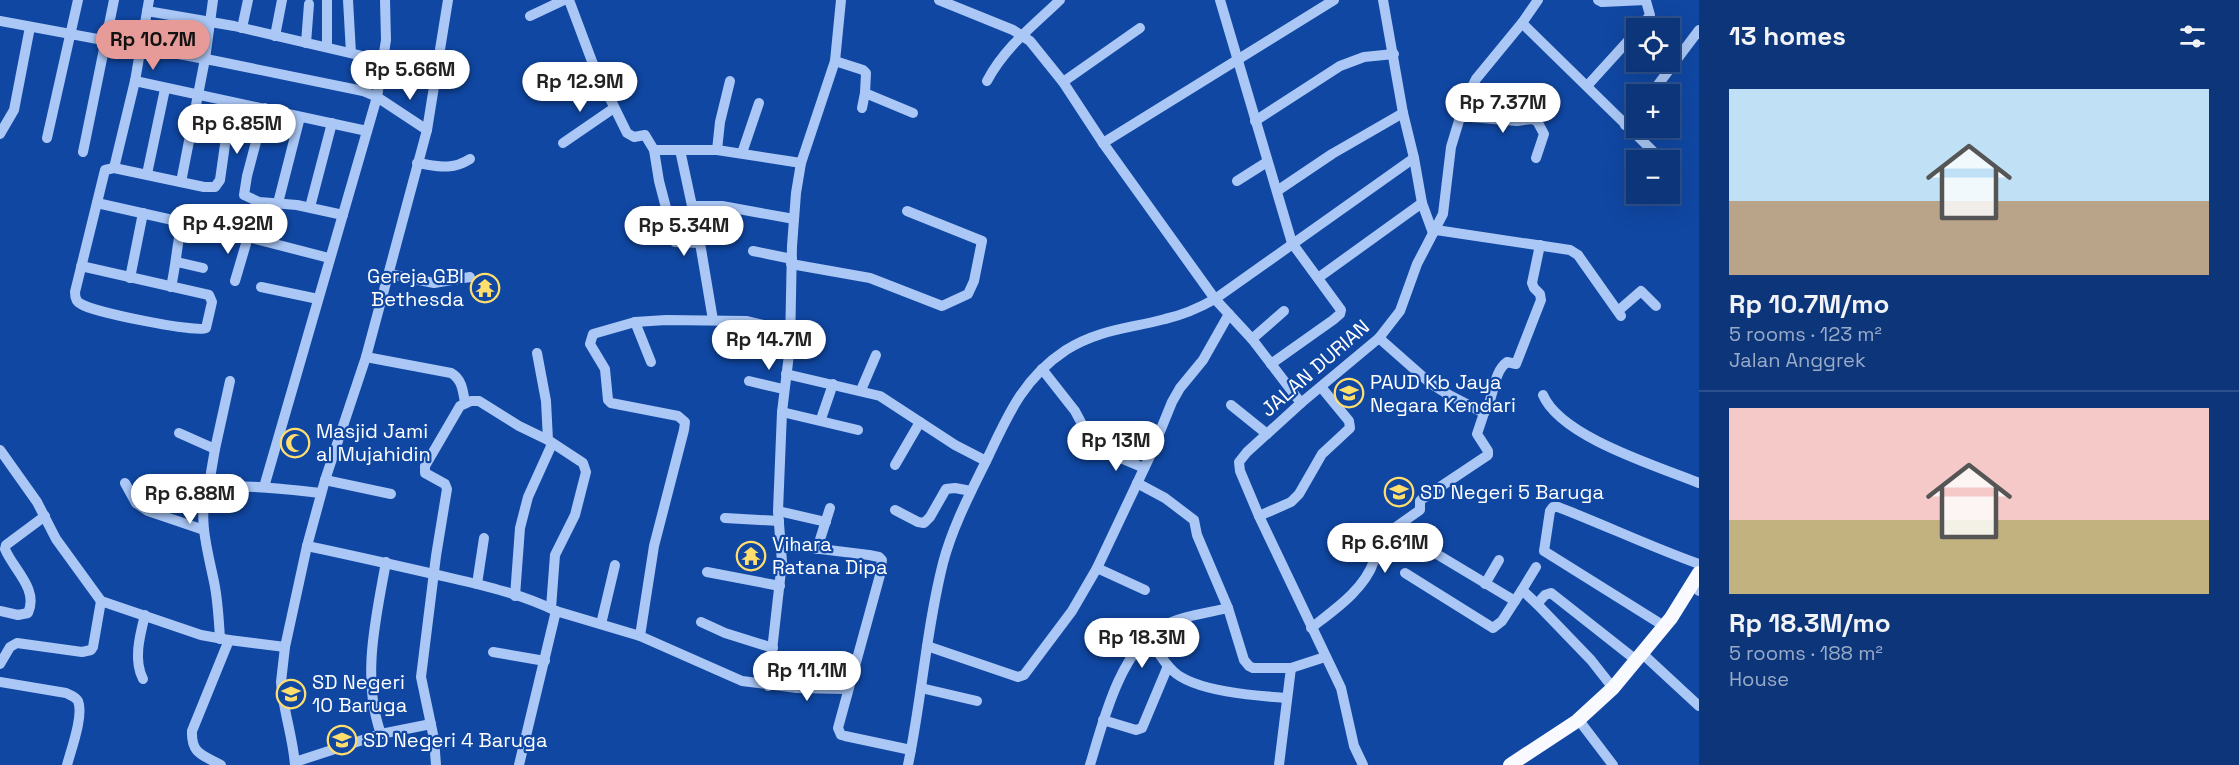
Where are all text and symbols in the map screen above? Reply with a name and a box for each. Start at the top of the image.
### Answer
map controls [1626,18,1680,204]
button: locate [1626,18,1680,72]
text: 13 homes [1729,19,1846,53]
pin: Rp 10.7M [91,20,215,71]
icon: filters [2176,20,2209,53]
text: Rp 10.7M [110,26,196,52]
pin: Rp 5.66M [348,50,472,101]
text: Rp 5.66M [365,56,455,82]
pin: Rp 12.9M [518,62,642,113]
text: Rp 12.9M [536,68,624,94]
pin: Rp 7.37M [1441,83,1565,134]
button: + [1626,84,1680,138]
text: Rp 7.37M [1459,89,1547,115]
pin: Rp 6.85M [175,104,299,155]
text: Rp 6.85M [192,110,282,136]
icon: home [1915,128,2023,236]
button: − [1626,150,1680,204]
pin: Rp 4.92M [166,204,290,255]
pin: Rp 5.34M [622,206,746,257]
text: Rp 4.92M [183,210,274,236]
text: Rp 5.34M [639,212,729,238]
place label: Gereja GBI Bethesda [367,263,464,312]
temple icon: Gereja GBI Bethesda [469,272,501,304]
text: Rp 10.7M/mo [1729,287,1889,321]
street label: JALAN DURIAN [1255,314,1375,422]
pin: Rp 14.7M [707,320,831,371]
text: 5 rooms · 123 m² [1729,321,1882,347]
text: Rp 14.7M [726,326,812,352]
text: Jalan Anggrek [1729,347,1866,373]
place label: PAUD Kb Jaya Negara Kendari [1370,369,1516,418]
school or university icon: PAUD Kb Jaya Negara Kendari [1333,377,1365,409]
place label: Masjid Jami al Mujahidin [316,418,431,467]
pin: Rp 13M [1067,421,1165,472]
mosque icon: Masjid Jami al Mujahidin [279,427,311,459]
text: Rp 13M [1081,427,1151,453]
icon: home [1915,447,2023,555]
pin: Rp 6.88M [128,474,252,525]
school or university icon: SD Negeri 5 Baruga [1383,476,1415,508]
place label: SD Negeri 5 Baruga [1420,479,1604,505]
text: Rp 6.88M [145,480,235,506]
pin: Rp 6.61M [1323,523,1447,574]
text: Rp 6.61M [1341,529,1429,555]
place label: Vihara Ratana Dipa [772,531,888,580]
temple icon: Vihara Ratana Dipa [735,540,767,572]
text: Rp 18.3M/mo [1729,606,1891,640]
pin: Rp 18.3M [1080,618,1204,669]
text: Rp 18.3M [1098,624,1186,650]
text: 5 rooms · 188 m² [1729,640,1883,666]
pin: Rp 11.1M [745,651,869,702]
text: Rp 11.1M [767,657,847,683]
text: House [1729,666,1789,692]
place label: SD Negeri 10 Baruga [312,669,407,718]
school or university icon: SD Negeri 10 Baruga [275,678,307,710]
school or university icon: SD Negeri 4 Baruga [326,724,358,756]
place label: SD Negeri 4 Baruga [363,727,547,753]

